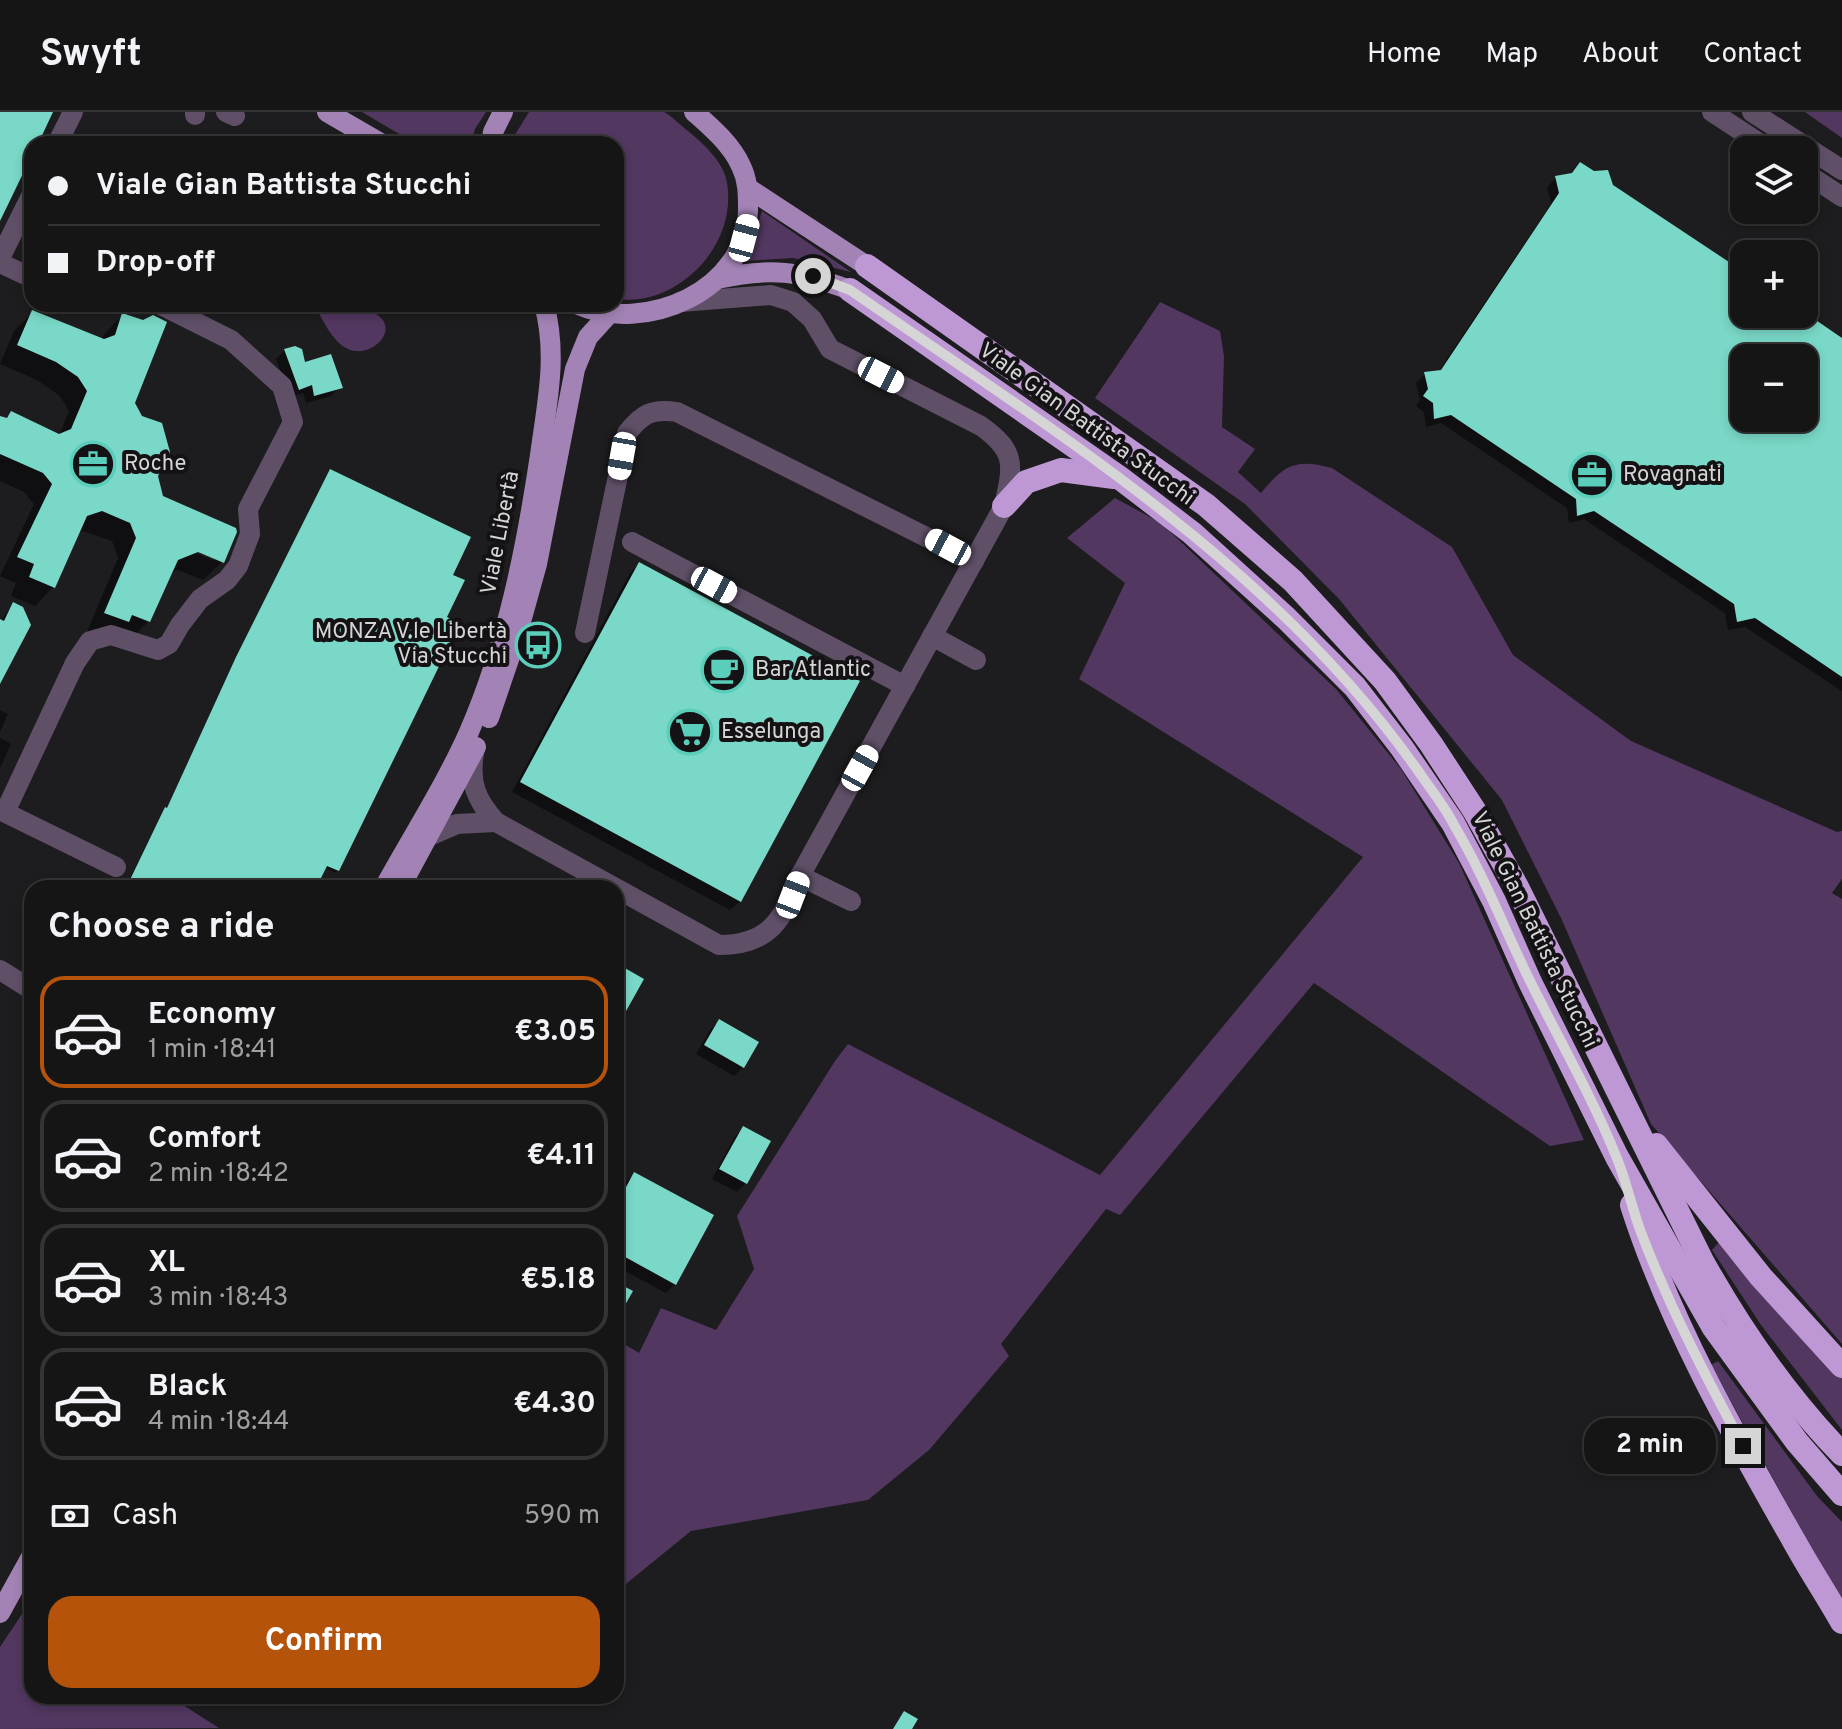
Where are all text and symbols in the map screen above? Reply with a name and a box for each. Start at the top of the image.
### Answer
text: Swyft [40,31,142,80]
text: Home [1367,37,1441,73]
text: Map [1485,37,1538,73]
text: About [1582,37,1659,73]
text: Contact [1703,37,1802,73]
map controls [1730,136,1818,432]
button: layers [1730,136,1818,224]
text: Viale Gian Battista Stucchi [96,168,471,205]
car [726,212,762,264]
button: + [1730,240,1818,328]
text: Drop-off [96,245,215,282]
route start [795,258,831,294]
street label: Viale Gian Battista Stucchi [973,338,1199,512]
button: − [1730,344,1818,432]
car [854,353,908,397]
car [606,430,638,482]
office icon: Roche [69,440,117,488]
place label: Roche [124,451,186,478]
office icon: Rovagnati [1568,451,1616,499]
place label: Rovagnati [1623,462,1722,489]
street label: Viale Libertà [476,469,526,597]
car [921,525,975,569]
car [687,563,741,607]
place label: MONZA V.le Libertà Via Stucchi [315,619,507,671]
bus stop icon: MONZA V.le Libertà Via Stucchi [514,621,562,669]
cafe icon: Bar Atlantic [700,646,748,694]
place label: Bar Atlantic [755,657,871,684]
supermarket icon: Esselunga [666,708,714,756]
place label: Esselunga [721,719,821,746]
car [838,741,882,795]
street label: Viale Gian Battista Stucchi [1465,807,1603,1053]
car [773,868,813,922]
text: Choose a ride [48,905,274,951]
icon: car [52,996,124,1068]
text: Economy [148,997,276,1034]
text: €3.05 [514,1014,596,1051]
text: 1 min · 18:41 [148,1034,277,1067]
icon: car [52,1120,124,1192]
text: Comfort [148,1121,261,1158]
text: €4.11 [526,1138,596,1175]
text: 2 min · 18:42 [148,1158,289,1191]
icon: car [52,1244,124,1316]
text: XL [148,1245,185,1282]
text: €5.18 [520,1262,596,1299]
text: 3 min · 18:43 [148,1282,288,1315]
icon: car [52,1368,124,1440]
text: Black [148,1369,227,1406]
text: €4.30 [513,1386,596,1423]
text: 4 min · 18:44 [148,1406,289,1439]
callout: 2 min [1583,1418,1715,1474]
route end [1725,1428,1761,1464]
text: 2 min [1616,1429,1684,1462]
icon: cash [48,1494,92,1538]
text: Cash [112,1498,178,1535]
text: 590 m [524,1500,600,1533]
button: Confirm [48,1596,600,1688]

